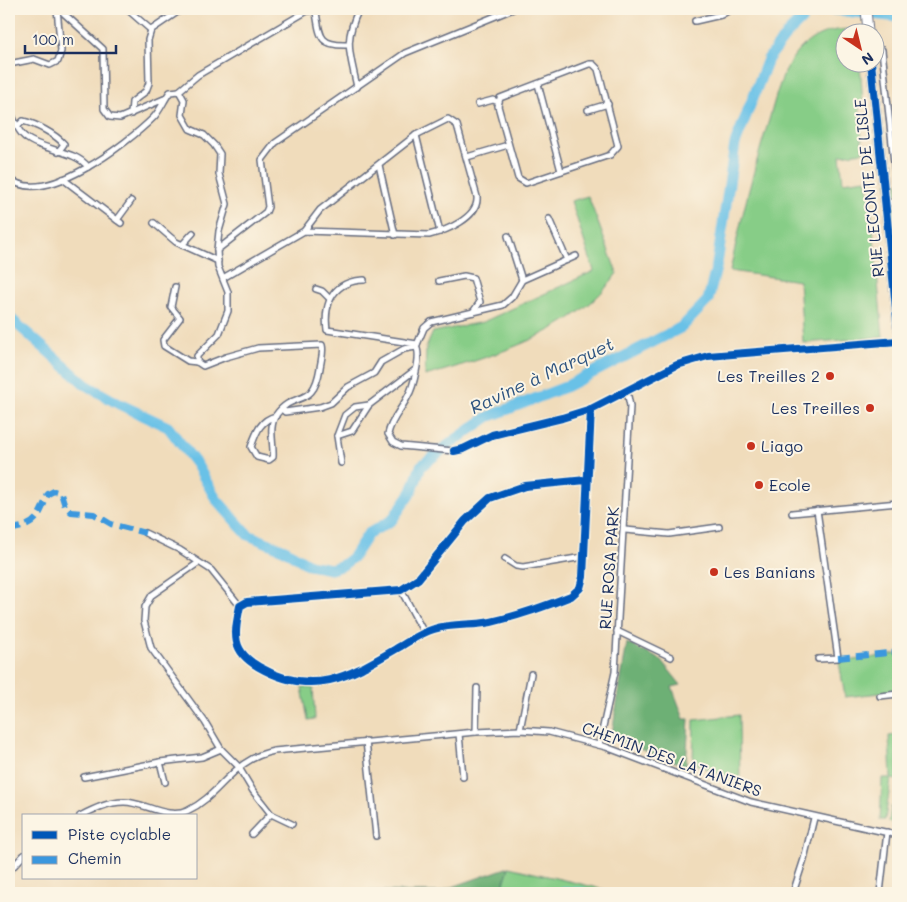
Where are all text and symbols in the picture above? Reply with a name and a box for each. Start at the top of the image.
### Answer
scale bar [25,22,116,54]
north arrow [834,22,884,72]
text: 100 m [32,29,74,49]
text: N [858,48,878,70]
street label: RUE LECONTE DE LISLE [849,98,888,278]
water label: Ravine à Marquet [466,331,618,419]
place label: Les Treilles 2 [717,365,820,386]
marker: Les Treilles 2 [824,370,836,382]
place label: Les Treilles [771,397,860,418]
marker: Les Treilles [864,402,876,414]
place label: Liago [761,435,803,456]
marker: Liago [745,440,757,452]
place label: Ecole [769,474,811,495]
marker: Ecole [753,479,765,491]
street label: RUE ROSA PARK [594,506,623,630]
place label: Les Banians [724,561,816,582]
marker: Les Banians [708,566,720,578]
street label: CHEMIN DES LATANIERS [579,716,765,801]
legend [22,814,198,880]
text: Piste cyclable [68,824,171,844]
text: Chemin [68,848,121,868]

